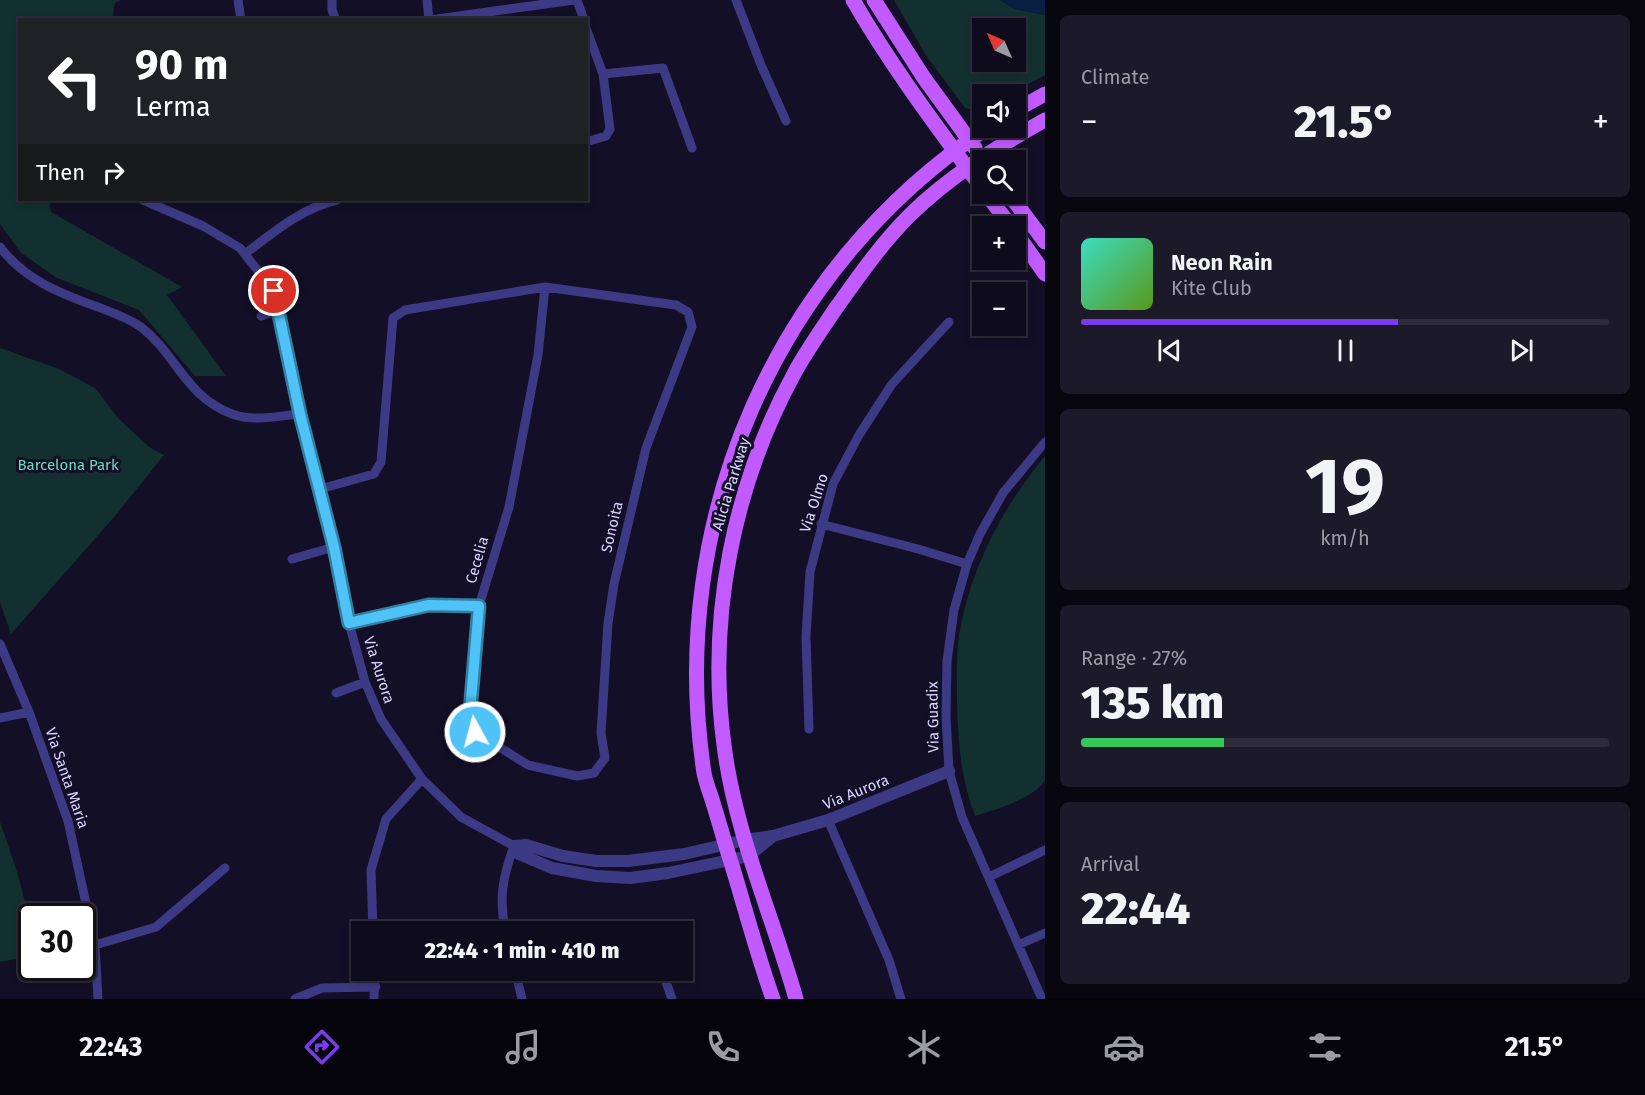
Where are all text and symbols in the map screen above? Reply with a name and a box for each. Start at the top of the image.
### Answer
north arrow [972,18,1026,72]
map controls [972,18,1026,336]
text: 90 m [135,40,229,90]
icon: left [36,42,114,120]
text: Climate [1081,65,1149,89]
button: sound [972,84,1026,138]
text: Lerma [135,91,211,123]
text: 21.5° [1294,95,1396,149]
text: − [1081,102,1098,142]
text: + [1593,102,1609,142]
button: search [972,150,1026,204]
icon: right [97,156,130,189]
text: Then [36,159,85,186]
button: + [972,216,1026,270]
text: Neon Rain [1171,249,1273,276]
pin [248,265,299,316]
icon: arrive [257,274,290,307]
text: Kite Club [1171,276,1252,300]
button: − [972,282,1026,336]
icon: previous [1153,334,1186,367]
icon: pause [1329,334,1362,367]
icon: next [1505,334,1538,367]
street label: Alicia Parkway [708,435,754,533]
text: 19 [1305,440,1385,534]
park label: Barcelona Park [17,456,119,474]
street label: Via Olmo [796,471,832,535]
street label: Sonoita [597,500,627,554]
text: km/h [1320,526,1370,550]
street label: Cecelia [462,534,492,586]
street label: Via Aurora [360,634,398,706]
text: Range · 27% [1081,646,1187,670]
text: 135 km [1081,676,1224,730]
street label: Via Guadix [923,680,943,753]
position arrow [443,700,507,764]
street label: Via Santa Maria [41,725,93,831]
street label: Via Aurora [820,771,892,813]
text: Arrival [1081,852,1140,876]
text: 22:44 [1081,882,1190,936]
speed limit sign: 30 [18,903,96,981]
text: 22:44 · 1 min · 410 m [425,937,619,964]
icon: directions [301,1026,343,1068]
icon: music [502,1026,544,1068]
icon: phone [702,1026,744,1068]
icon: climate [903,1026,945,1068]
icon: car [1103,1026,1145,1068]
icon: filters [1304,1026,1346,1068]
text: 22:43 [79,1031,142,1063]
text: 21.5° [1505,1031,1566,1063]

